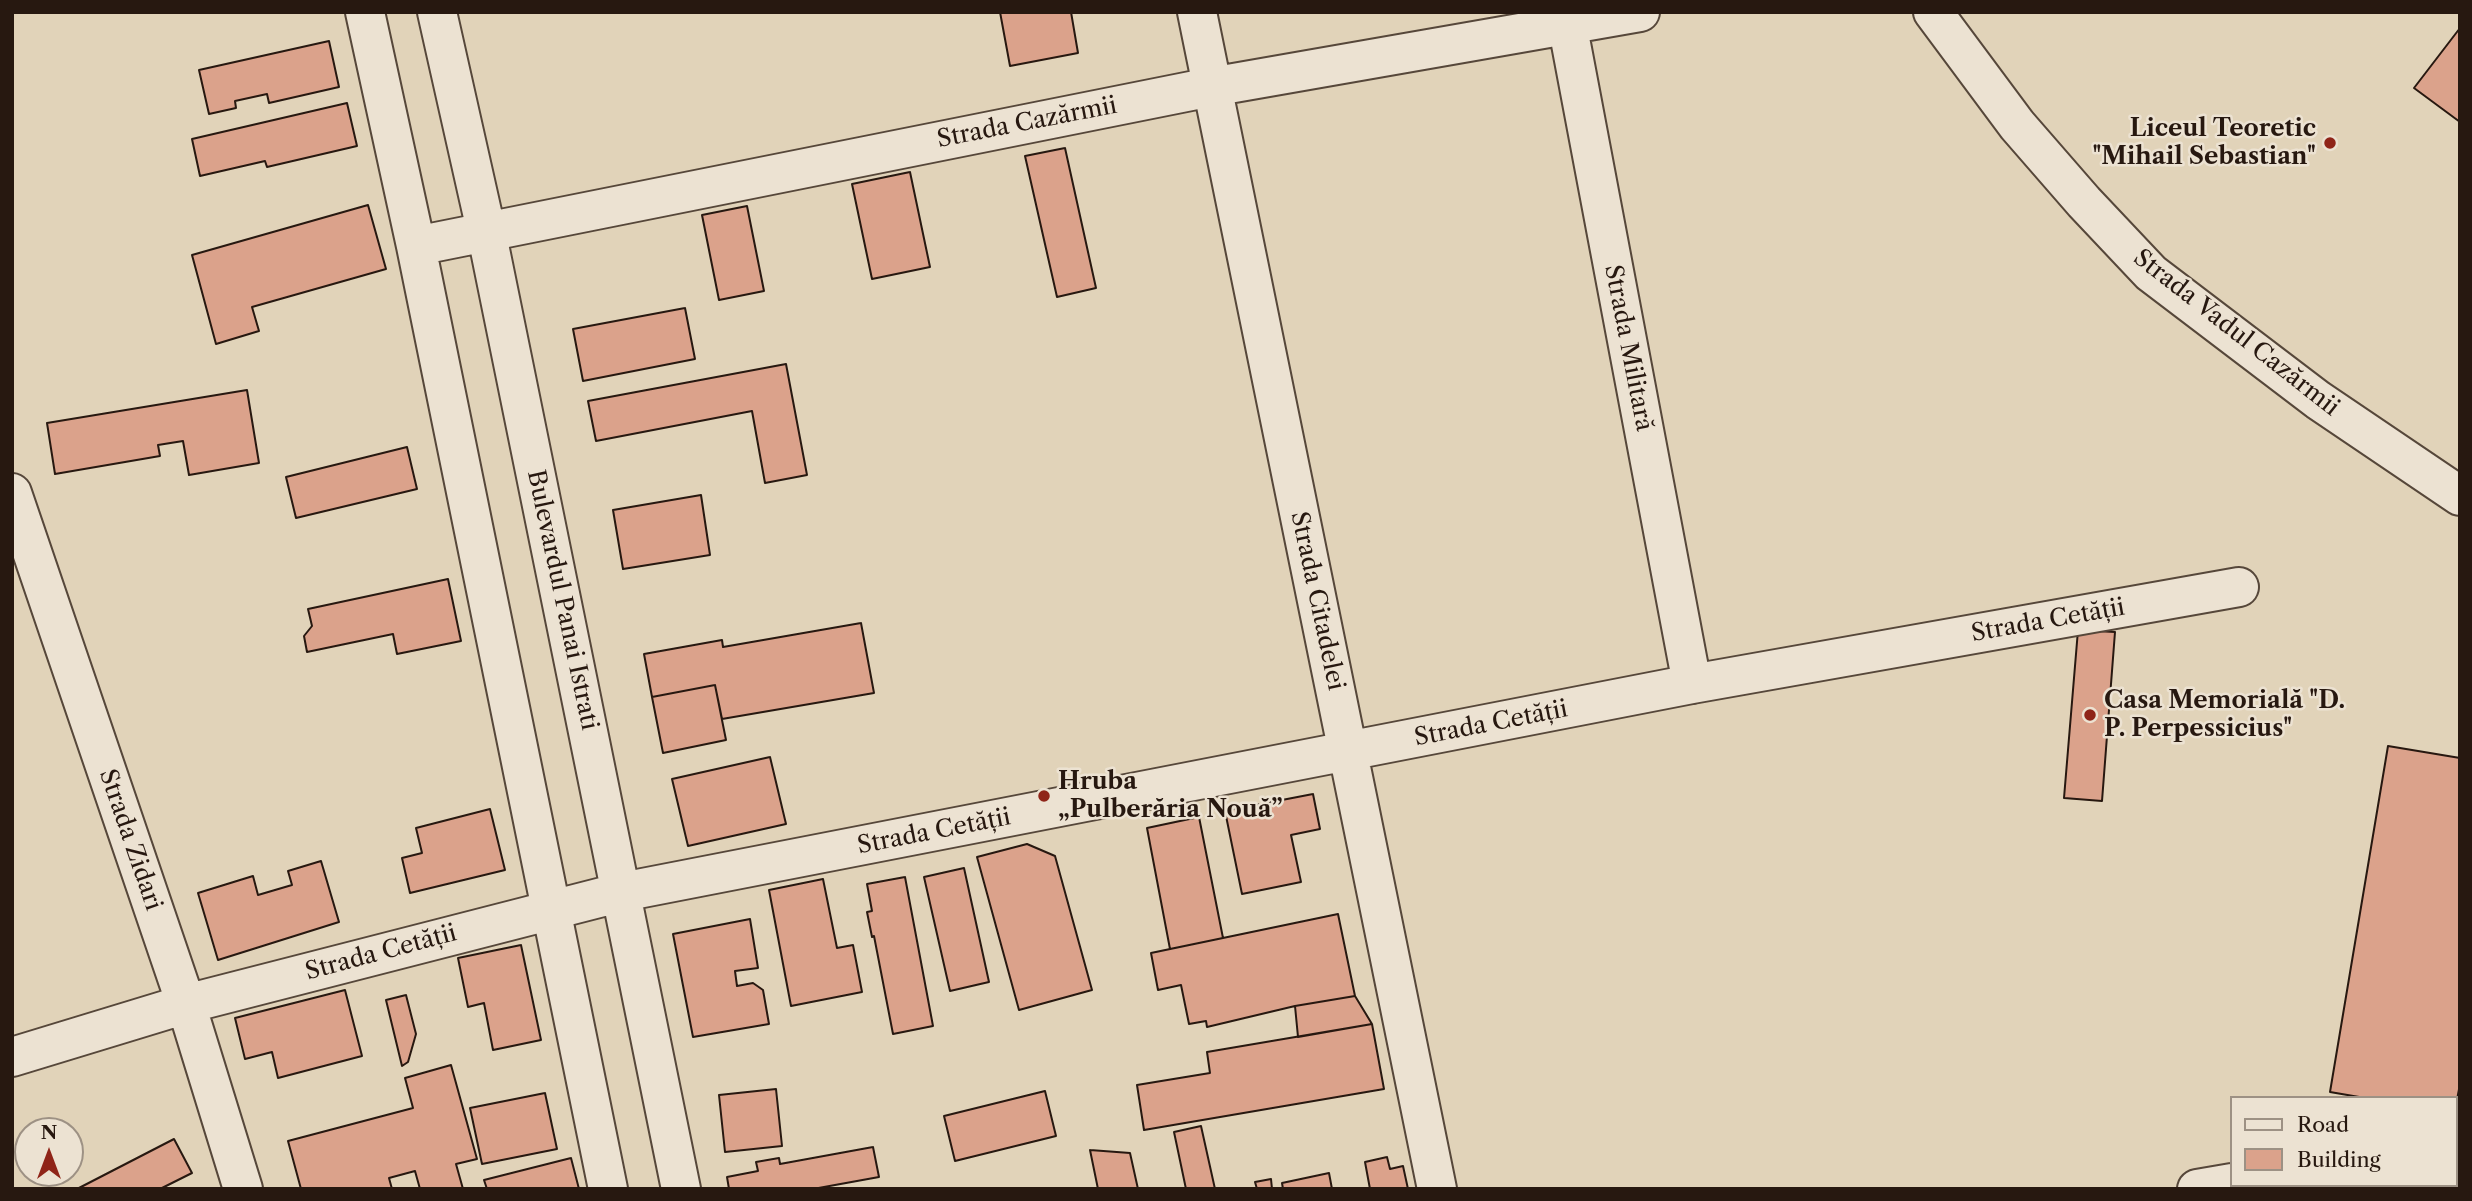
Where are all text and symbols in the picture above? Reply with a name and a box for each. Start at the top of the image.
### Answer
street label: Strada Cazărmii [935,91,1119,155]
place label: Liceul Teoretic "Mihail Sebastian" [2092,115,2316,171]
marker: Liceul Teoretic "Mihail Sebastian" [2322,135,2338,151]
street label: Strada Vadul Cazărmii [2127,244,2345,422]
street label: Strada Militară [1598,262,1658,434]
street label: Bulevardul Panai Istrati [520,467,604,733]
street label: Strada Citadelei [1284,509,1350,693]
street label: Strada Cetății [1969,593,2127,649]
place label: Casa Memorială "D. P. Perpessicius" [2104,687,2345,743]
street label: Strada Cetății [1412,695,1570,753]
marker: Casa Memorială "D. P. Perpessicius" [2082,707,2098,723]
street label: Strada Zidari [92,766,168,914]
place label: Hruba „Pulberăria Nouă” [1058,768,1283,824]
marker: Hruba „Pulberăria Nouă” [1036,788,1052,804]
street label: Strada Cetății [855,803,1013,861]
street label: Strada Cetății [302,919,460,987]
legend [2230,1096,2458,1187]
text: Road [2297,1112,2349,1137]
north arrow [14,1117,84,1187]
text: N [41,1121,57,1144]
text: Building [2297,1147,2381,1172]

